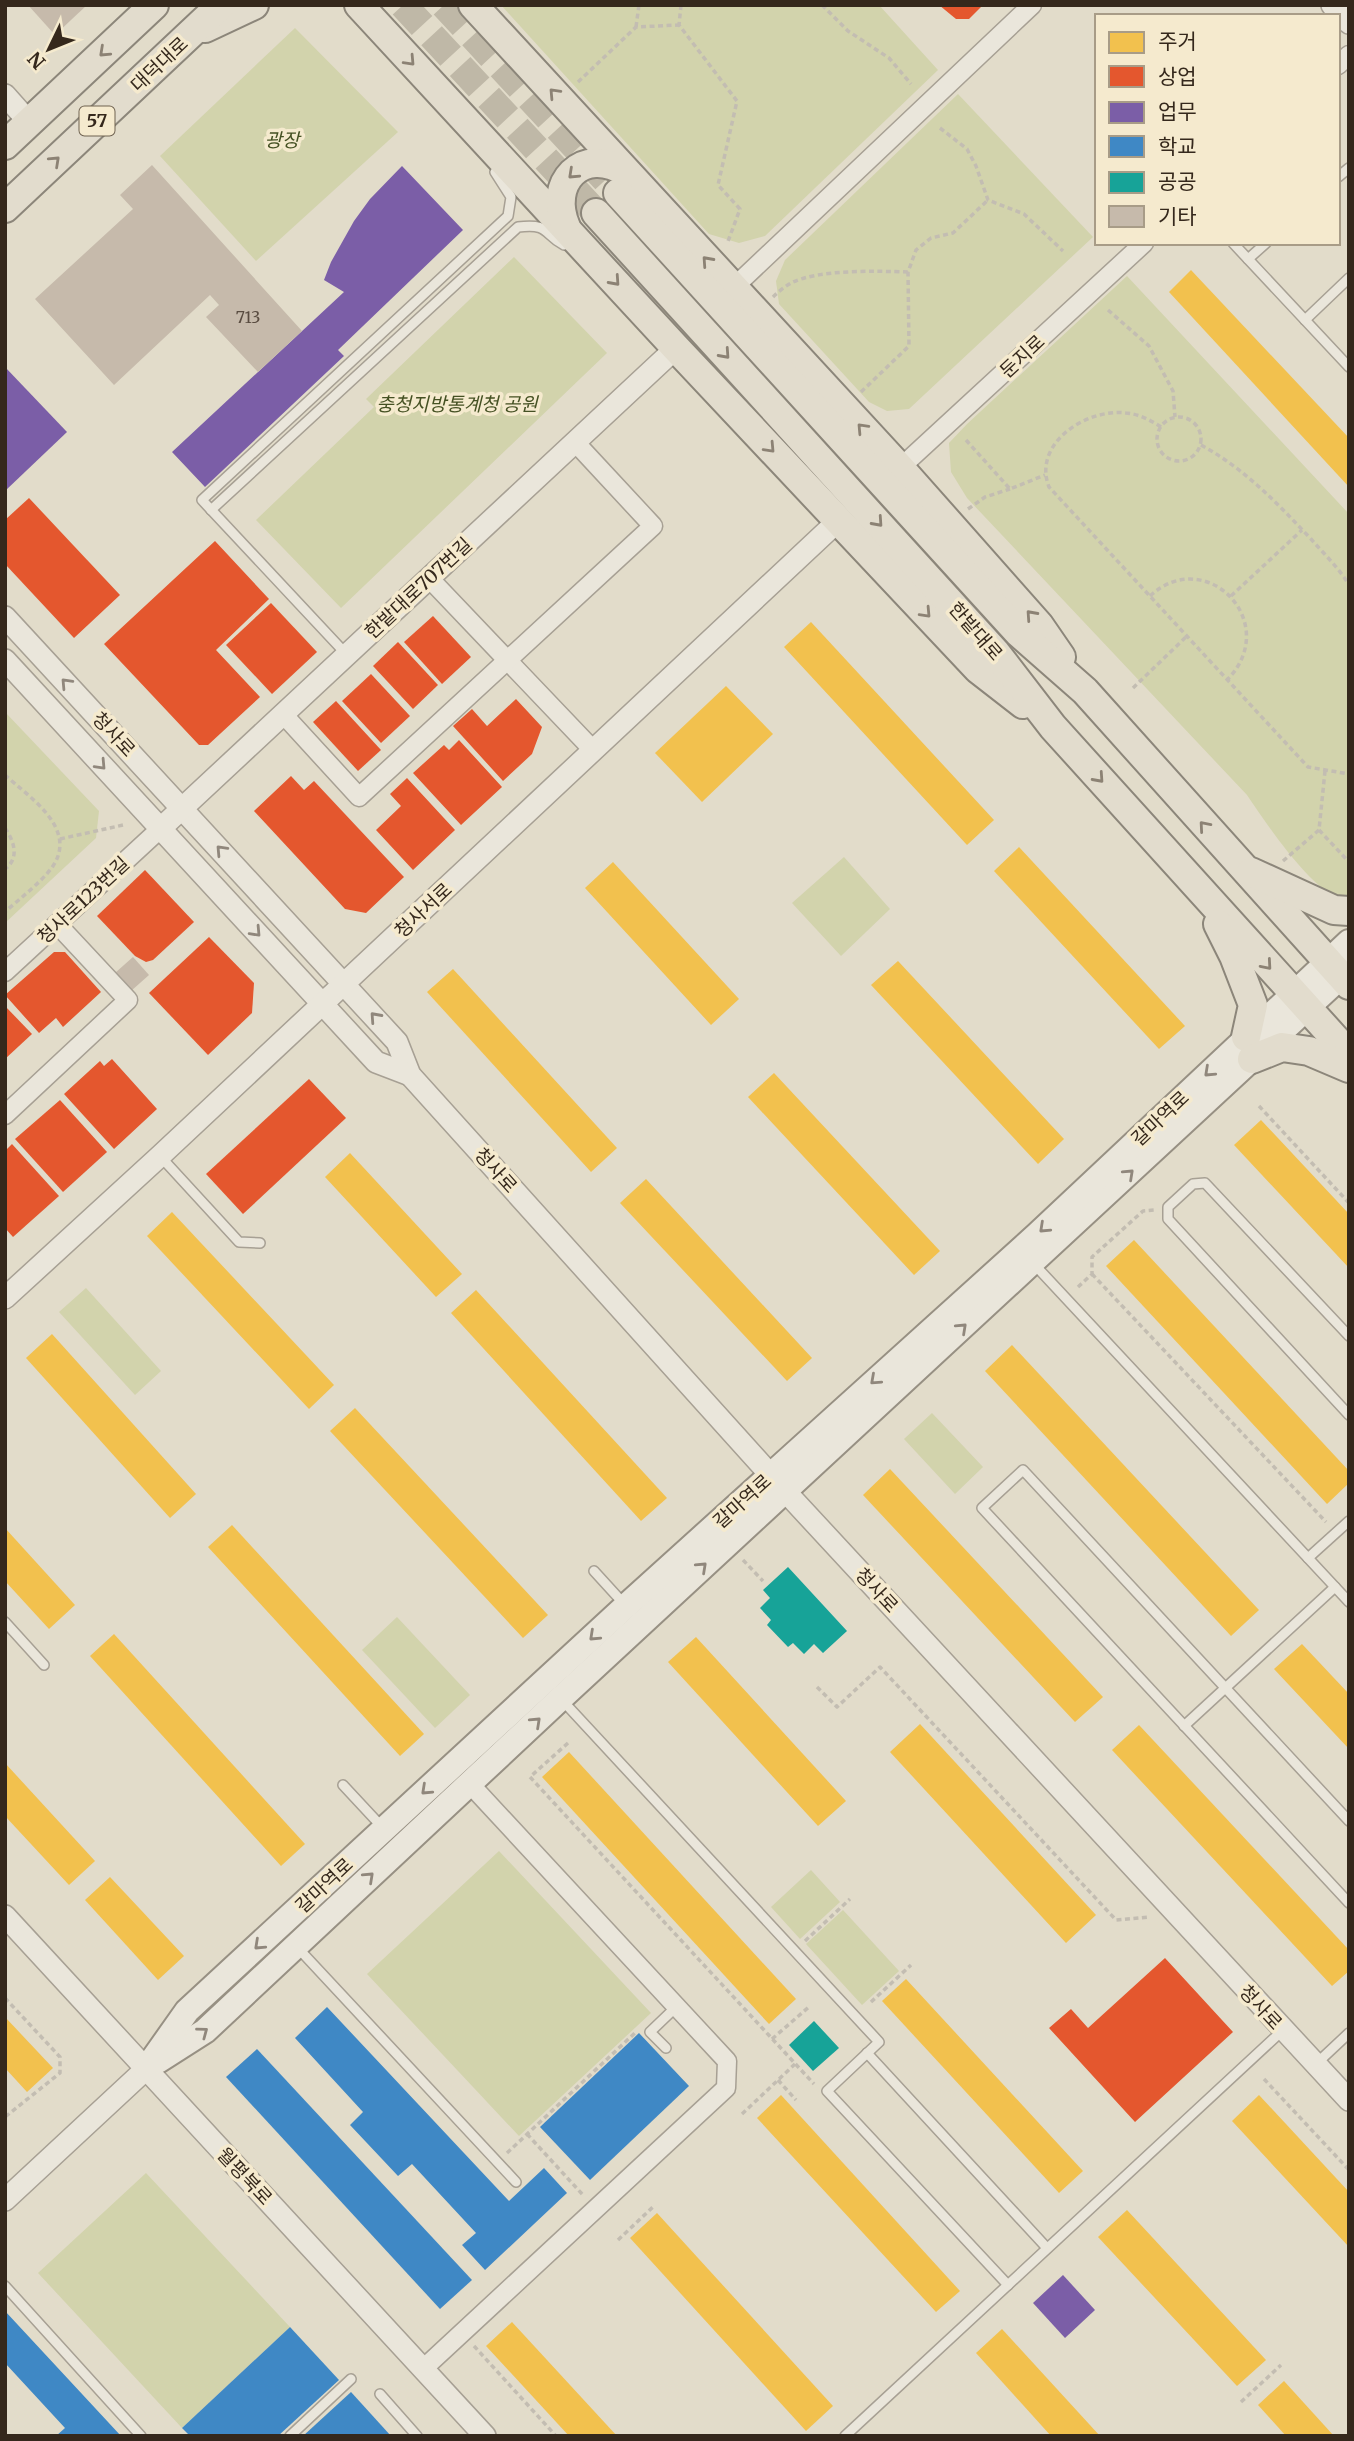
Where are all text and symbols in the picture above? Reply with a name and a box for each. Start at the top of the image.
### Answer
north arrow [14,14,84,84]
legend [1095,14,1340,245]
text: 주거 [1158,28,1197,55]
street label: 대덕대로 [125,31,193,97]
one-way arrow [99,44,112,56]
text: N [23,47,50,74]
one-way arrow [402,53,415,66]
text: 상업 [1158,63,1197,90]
one-way arrow [550,88,562,101]
text: 업무 [1158,98,1197,125]
road number: 57 [80,106,114,136]
park label: 광장 [265,128,302,152]
text: 학교 [1158,133,1197,160]
one-way arrow [47,157,60,170]
one-way arrow [568,166,581,179]
text: 공공 [1158,168,1197,195]
text: 기타 [1158,203,1197,230]
one-way arrow [703,256,716,269]
one-way arrow [607,273,619,286]
house number: 713 [236,307,260,327]
street label: 둔지로 [995,329,1049,383]
one-way arrow [716,346,729,359]
park label: 충청지방통계청 공원 [376,392,539,416]
one-way arrow [858,423,871,436]
one-way arrow [762,440,775,453]
one-way arrow [869,514,882,527]
street label: 한밭대로707번길 [359,532,477,644]
street label: 한밭대로 [944,597,1008,665]
one-way arrow [918,605,930,618]
one-way arrow [1026,610,1039,623]
one-way arrow [62,678,75,691]
street label: 청사로 [87,707,141,761]
one-way arrow [93,757,106,770]
one-way arrow [1091,770,1103,783]
one-way arrow [1200,821,1212,834]
one-way arrow [217,845,229,858]
street label: 청사로123번길 [32,851,134,949]
street label: 청사서로 [389,877,457,943]
one-way arrow [247,924,260,937]
one-way arrow [1259,957,1271,970]
one-way arrow [370,1012,383,1025]
one-way arrow [1204,1063,1217,1076]
street label: 갈마역로 [1126,1085,1194,1151]
street label: 청사로 [470,1142,522,1198]
one-way arrow [1121,1170,1134,1182]
one-way arrow [1039,1219,1052,1232]
one-way arrow [954,1324,967,1337]
one-way arrow [870,1372,883,1385]
street label: 갈마역로 [708,1469,776,1533]
one-way arrow [694,1563,707,1576]
street label: 청사로 [850,1563,904,1617]
one-way arrow [589,1628,602,1640]
one-way arrow [528,1718,541,1731]
one-way arrow [421,1782,434,1794]
street label: 갈마역로 [290,1852,358,1918]
one-way arrow [361,1873,374,1886]
one-way arrow [254,1936,267,1949]
street label: 청사로 [1234,1980,1288,2034]
one-way arrow [195,2028,207,2040]
street label: 월평북로 [212,2142,278,2210]

